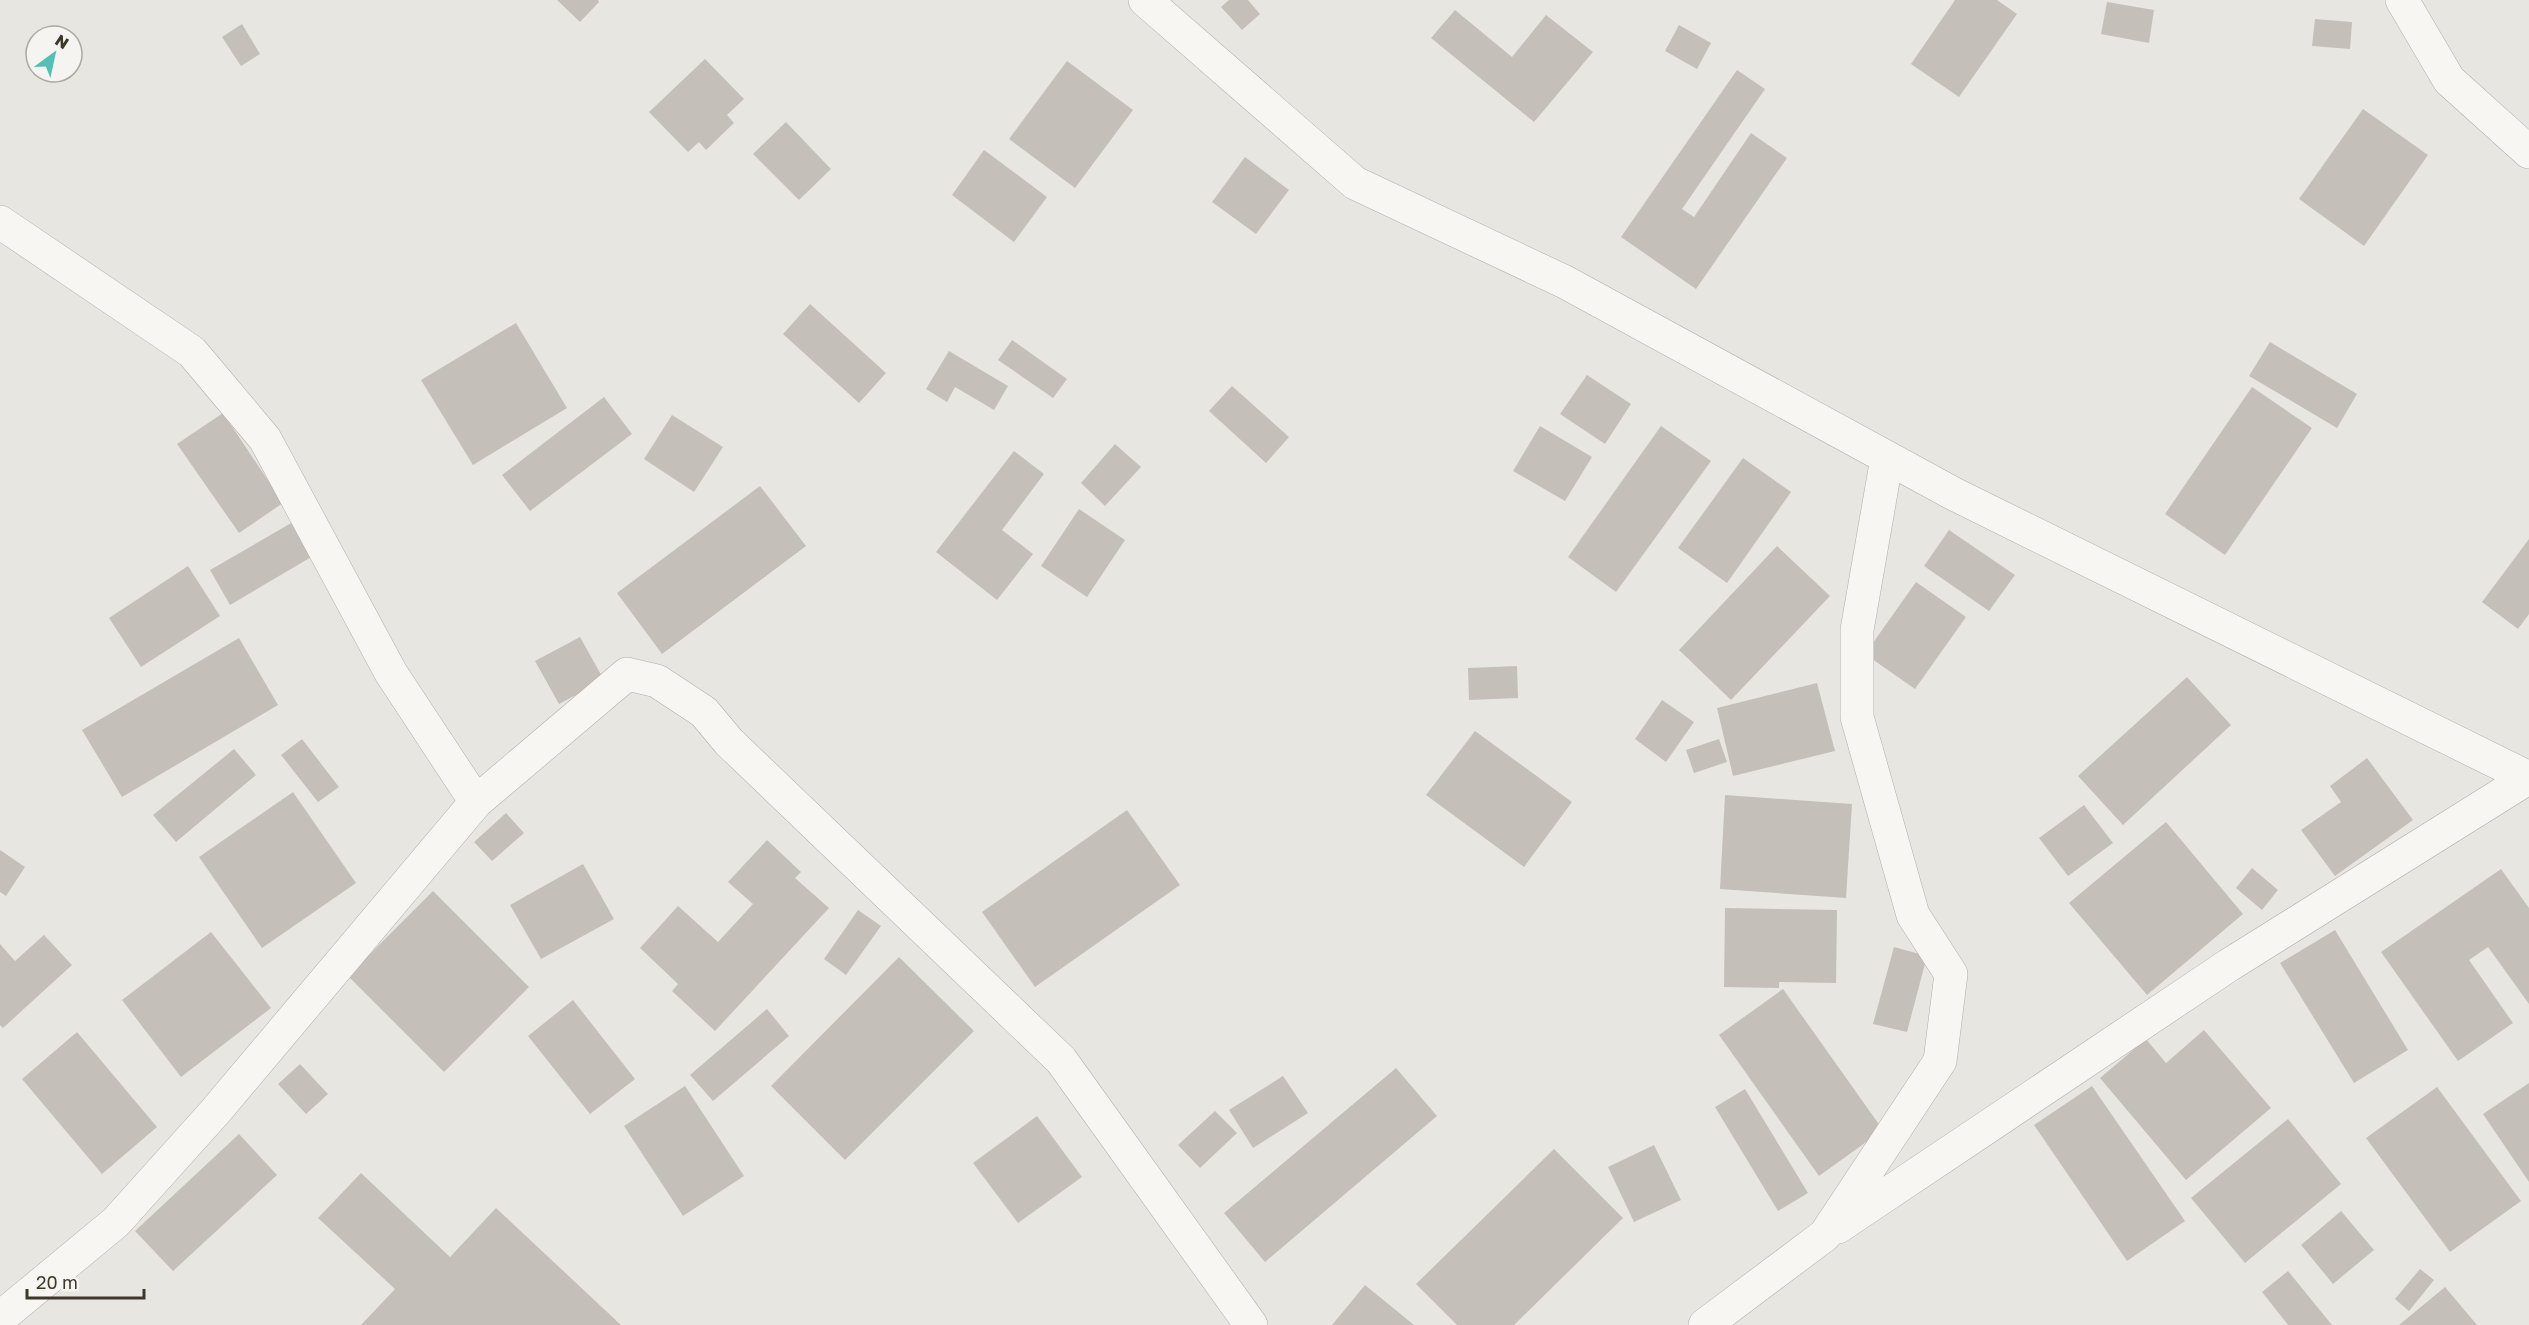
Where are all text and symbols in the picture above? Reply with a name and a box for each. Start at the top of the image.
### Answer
north arrow [24,24,84,84]
text: N [52,30,73,53]
scale bar [27,1262,144,1300]
text: 20 m [36,1271,78,1293]

